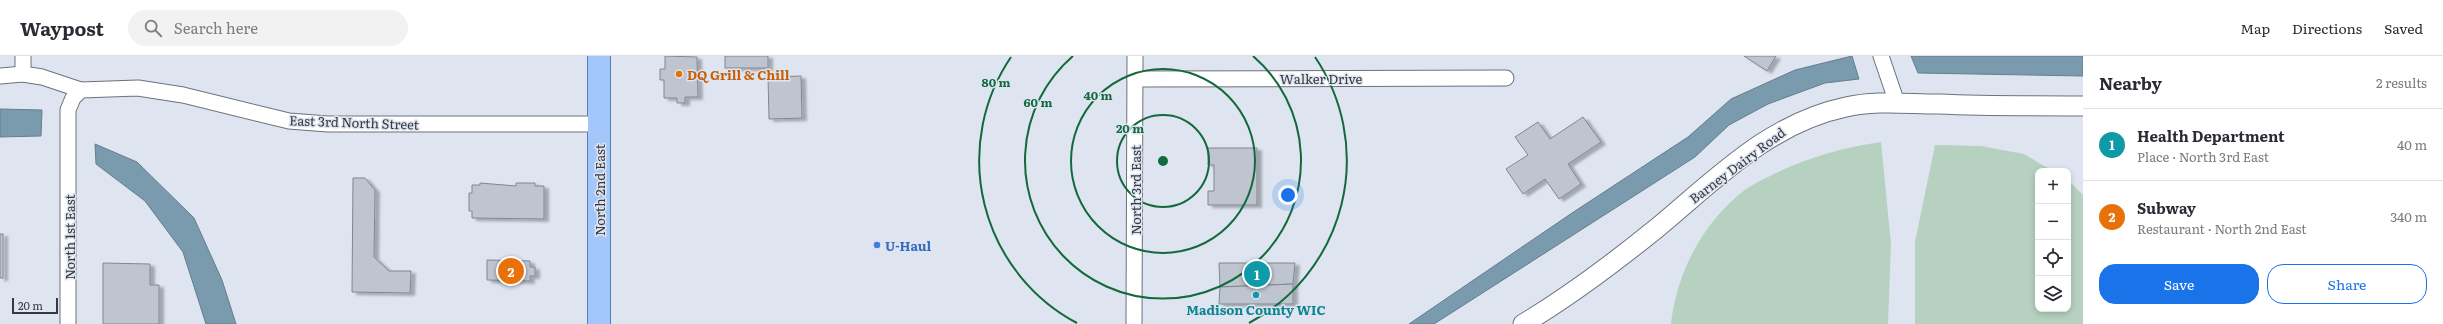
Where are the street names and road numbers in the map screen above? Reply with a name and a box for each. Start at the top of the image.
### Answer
street label: Walker Drive [1280,69,1363,88]
street label: East 3rd North Street [289,110,420,134]
street label: Barney Dairy Road [1685,123,1789,207]
street label: North 2nd East [590,143,609,236]
street label: North 3rd East [1126,144,1145,235]
street label: North 1st East [60,194,79,280]

